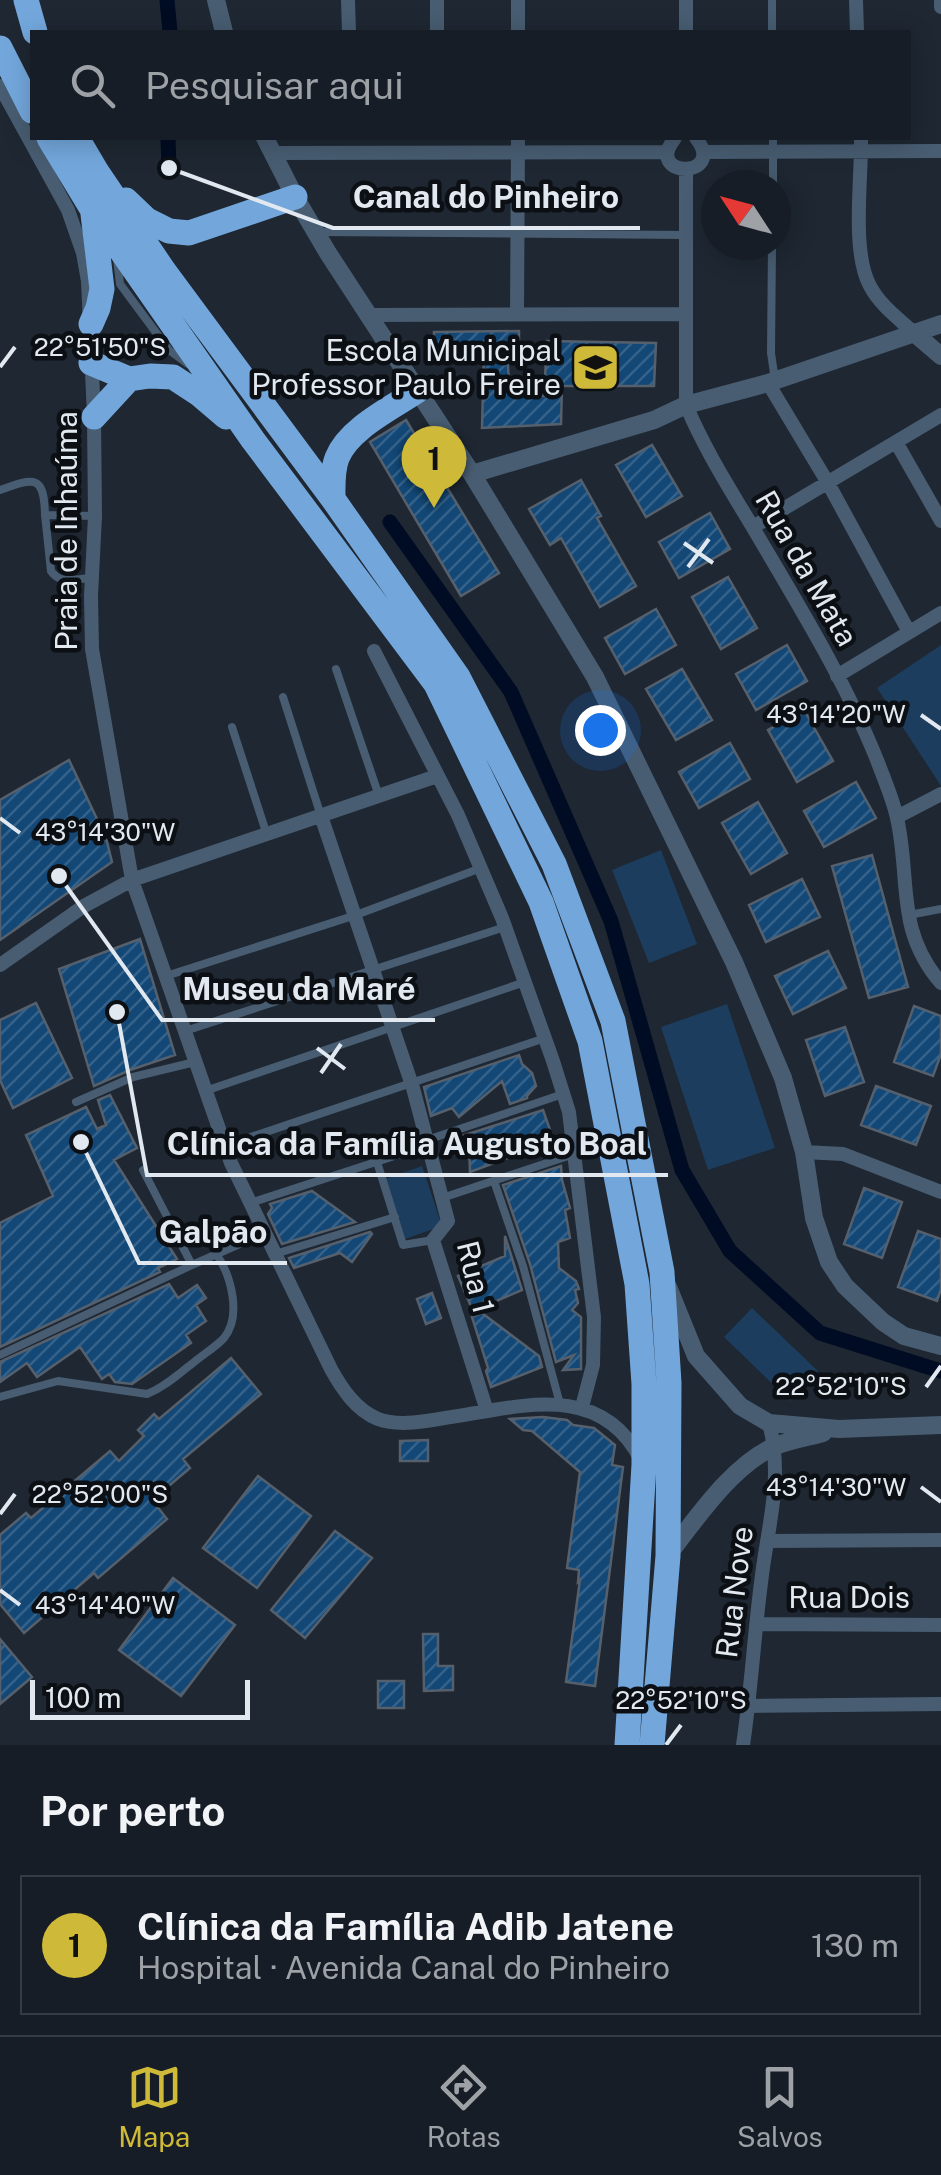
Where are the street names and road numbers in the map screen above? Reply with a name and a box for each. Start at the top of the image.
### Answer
street label: Praia de Inhaúma [48,411,84,651]
street label: Rua da Mata [748,484,866,652]
street label: Rua 1 [450,1237,502,1317]
street label: Rua Nove [708,1524,760,1660]
street label: Rua Dois [788,1579,910,1615]

